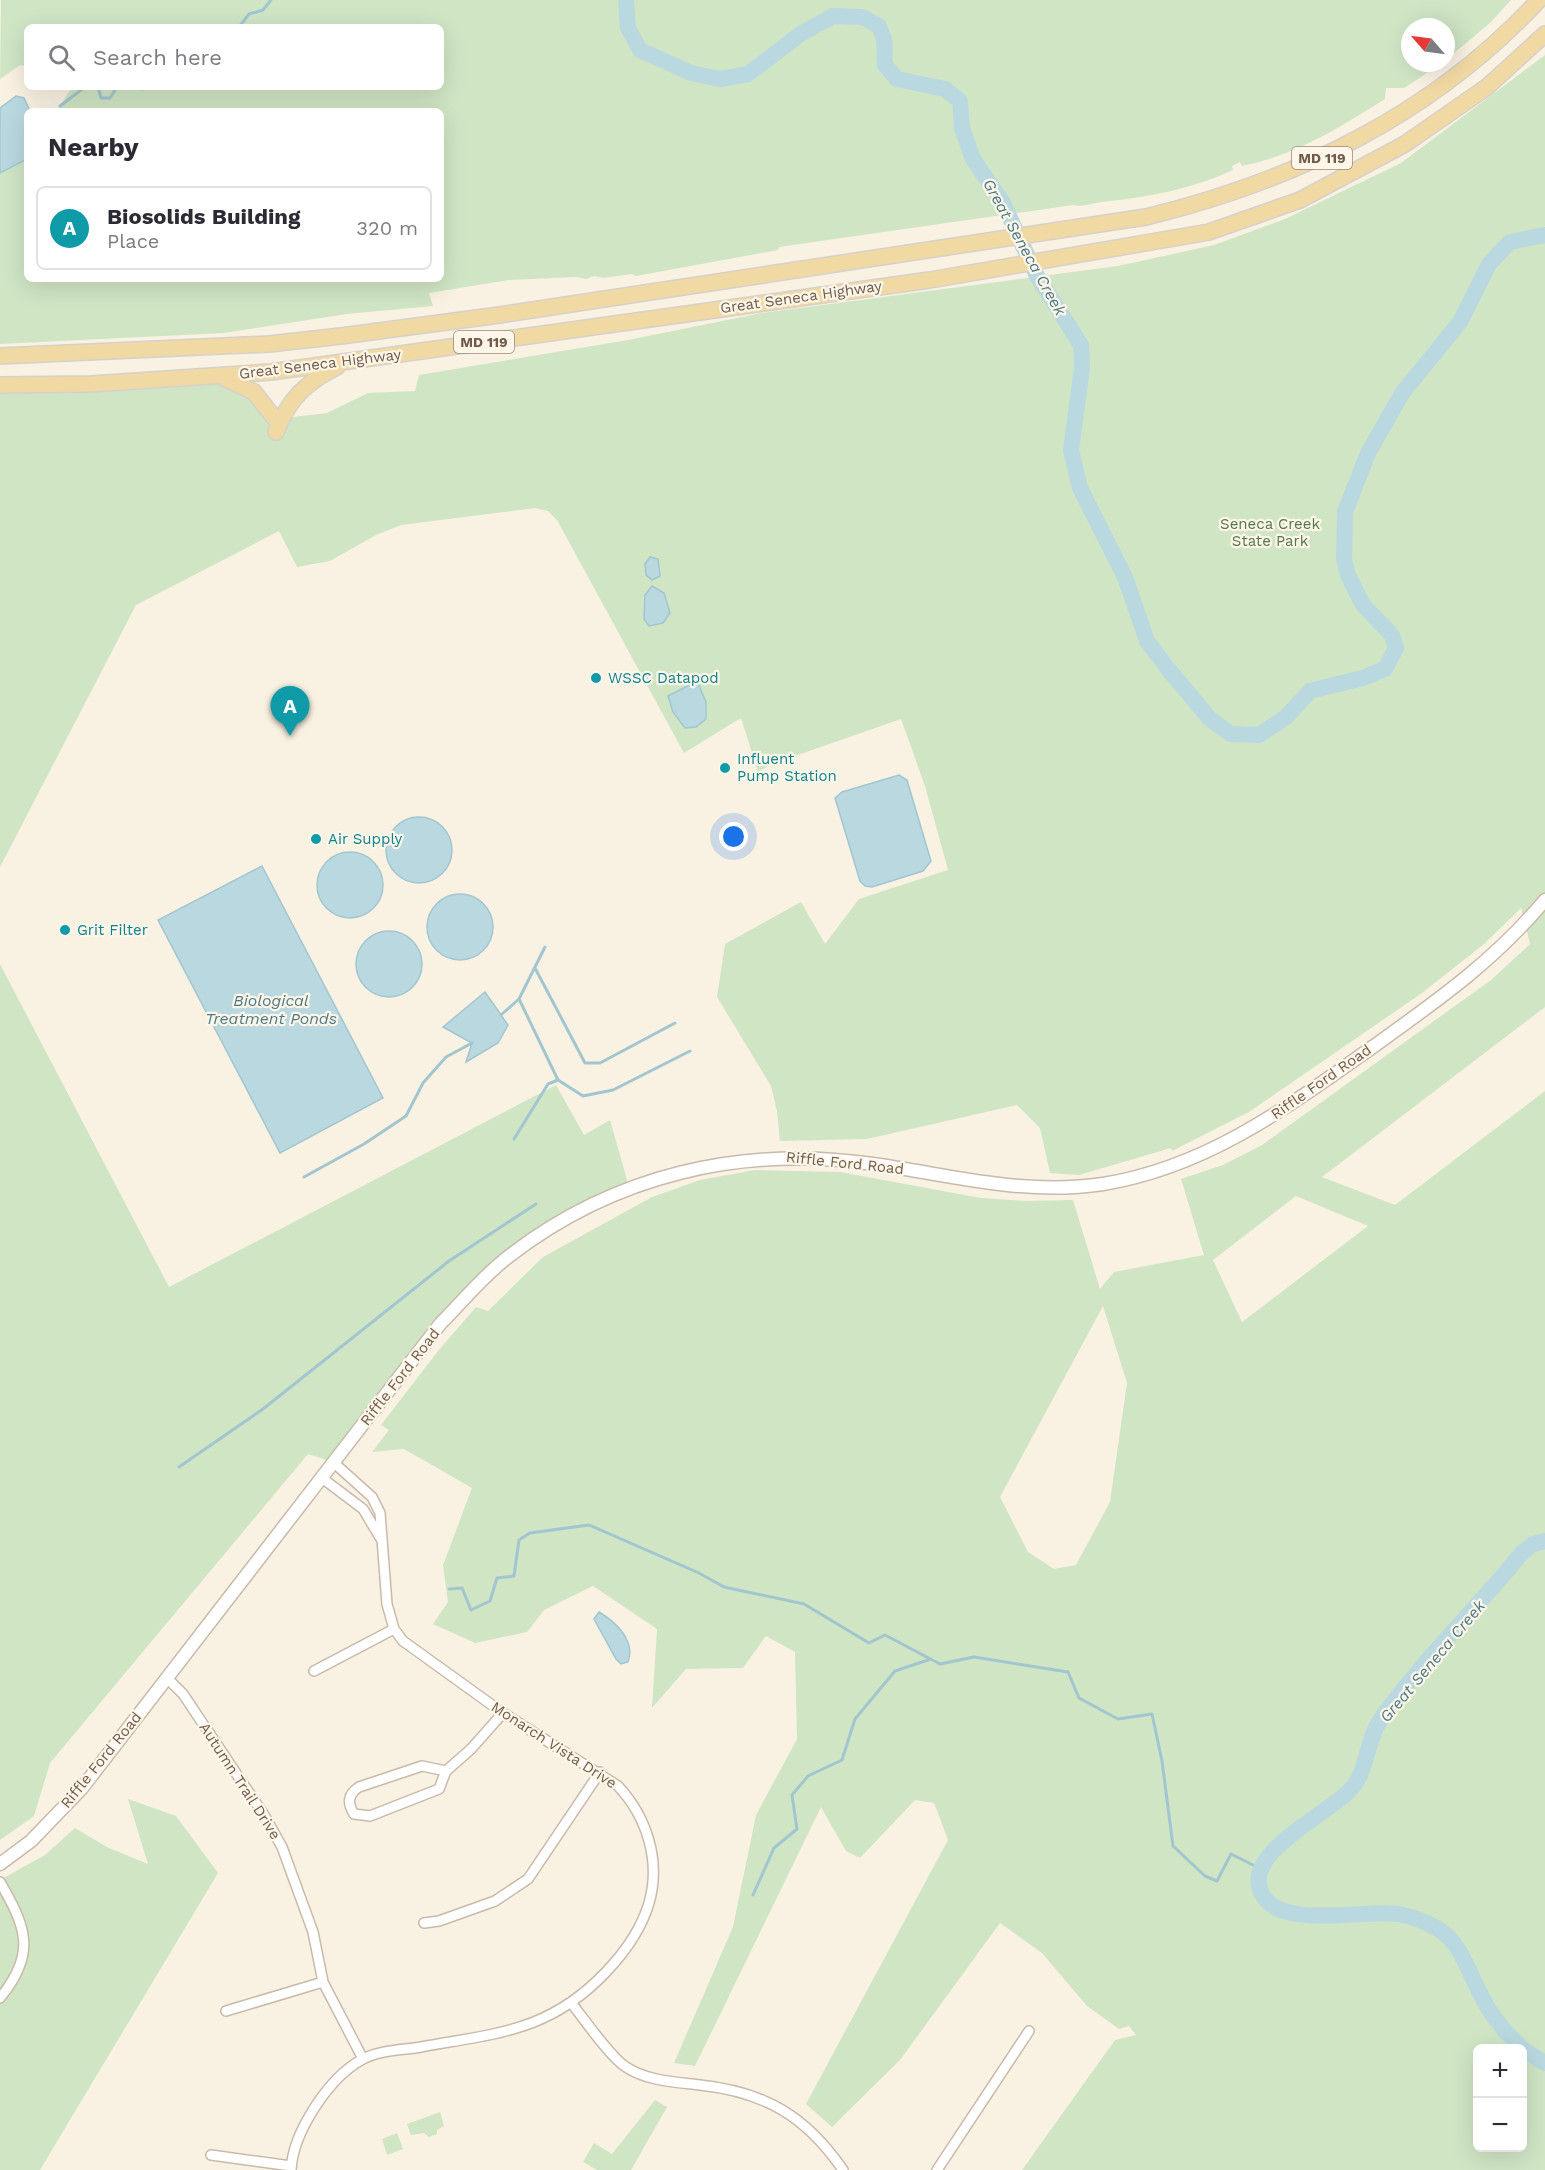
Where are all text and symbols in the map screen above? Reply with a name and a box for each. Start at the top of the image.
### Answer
north arrow [1401,18,1455,72]
search box [24,24,444,90]
icon: search [45,41,78,74]
text: Search here [93,45,222,70]
text: Nearby [48,132,139,162]
road number: MD 119 [1292,147,1352,169]
water label: Great Seneca Creek [979,176,1071,320]
text: Biosolids Building [107,204,300,229]
text: A [63,216,76,240]
text: 320 m [356,216,418,240]
text: Place [107,229,159,253]
street label: Great Seneca Highway [719,277,883,317]
road number: MD 119 [454,331,514,353]
street label: Great Seneca Highway [238,345,402,383]
park label: Seneca Creek State Park [1220,515,1320,550]
place label: WSSC Datapod [608,669,719,687]
marker: WSSC Datapod [589,671,603,685]
pin: A [270,686,310,736]
place label: Influent Pump Station [737,750,837,785]
marker: Influent Pump Station [718,761,732,775]
your location [719,822,748,851]
place label: Air Supply [328,830,403,848]
marker: Air Supply [309,832,323,846]
place label: Grit Filter [77,921,148,939]
marker: Grit Filter [58,923,72,937]
water label: Biological Treatment Ponds [205,991,337,1028]
street label: Riffle Ford Road [1267,1041,1375,1123]
street label: Riffle Ford Road [785,1148,905,1178]
street label: Riffle Ford Road [356,1325,444,1429]
water label: Great Seneca Creek [1376,1595,1490,1726]
street label: Monarch Vista Drive [488,1698,620,1792]
street label: Riffle Ford Road [57,1708,145,1812]
street label: Autumn Trail Drive [195,1719,285,1843]
map controls [1473,2044,1527,2152]
button: + [1473,2044,1527,2098]
button: − [1473,2098,1527,2152]

